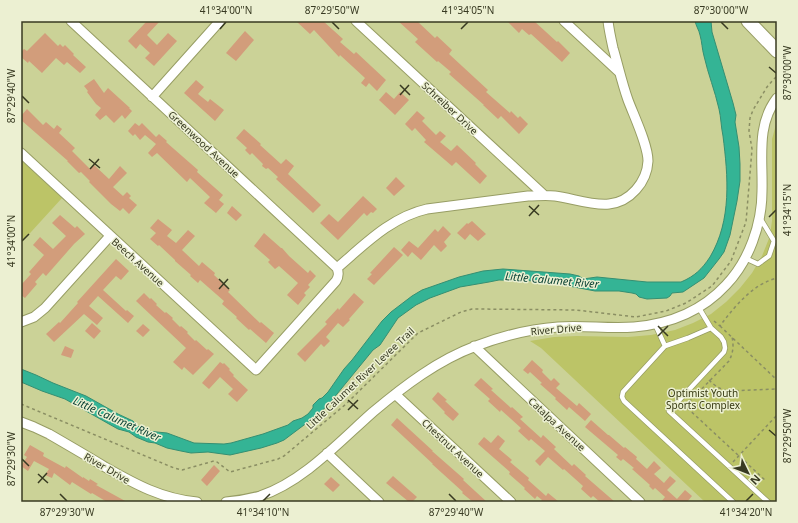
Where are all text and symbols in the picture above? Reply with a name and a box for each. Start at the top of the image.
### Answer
text: 41°34'00"N [200,3,252,17]
text: 87°29'50"W [305,3,360,17]
text: 41°34'05"N [442,3,494,17]
text: 87°30'00"W [694,3,749,17]
text: 87°30'00"W [780,45,794,100]
text: 87°29'40"W [4,68,18,123]
street label: Schreiber Drive [419,78,481,138]
street label: Greenwood Avenue [165,107,243,181]
text: 41°34'15"N [780,184,794,236]
text: 41°34'00"N [4,215,18,267]
street label: Beech Avenue [109,235,168,290]
water label: Little Calumet River [504,268,600,291]
street label: River Drive [530,320,582,338]
street label: Little Calumet River Levee Trail [303,324,417,432]
park label: Optimist Youth Sports Complex [666,386,741,412]
water label: Little Calumet River [71,393,164,445]
street label: Catalpa Avenue [525,394,589,454]
text: 87°29'50"W [780,408,794,463]
street label: Chestnut Avenue [419,416,487,481]
text: 87°29'30"W [4,431,18,486]
street label: River Drive [81,449,133,487]
north arrow [728,453,768,493]
text: N [747,472,764,489]
text: 87°29'30"W [40,505,95,519]
text: 41°34'10"N [237,505,289,519]
text: 87°29'40"W [429,505,484,519]
text: 41°34'20"N [720,505,772,519]

